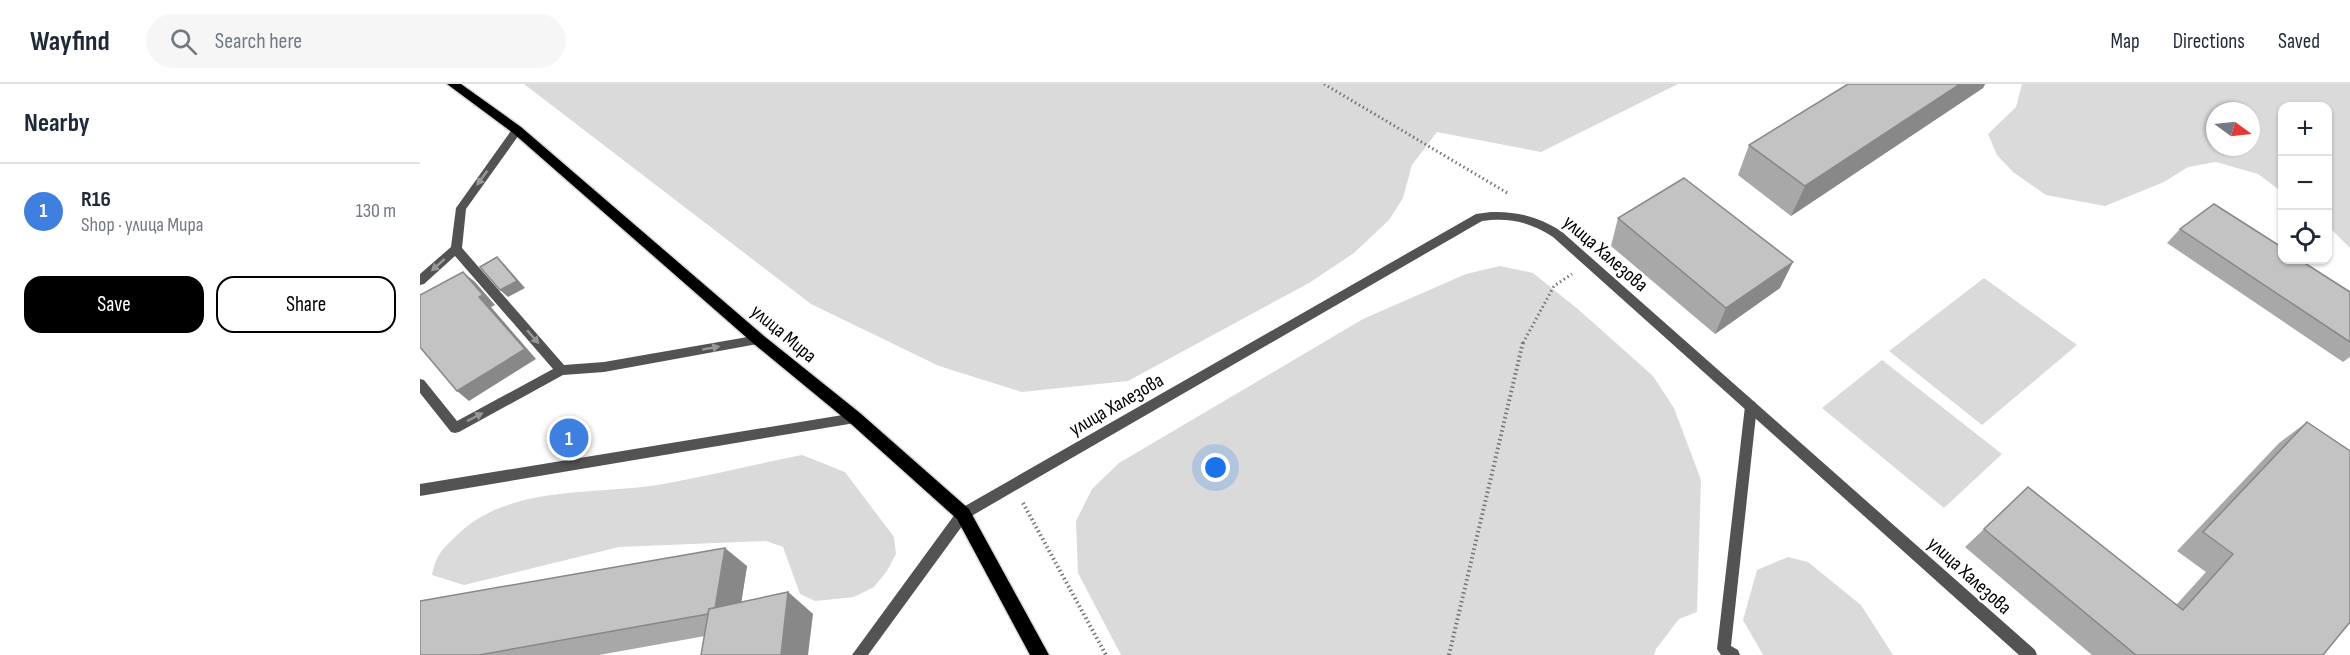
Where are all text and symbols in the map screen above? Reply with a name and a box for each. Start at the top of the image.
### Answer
search box [146,14,566,68]
text: Wayfind [30,25,110,58]
icon: search [167,25,200,58]
text: Search here [215,28,302,55]
text: Map [2110,29,2140,54]
text: Directions [2173,29,2245,54]
text: Saved [2278,29,2320,54]
north arrow [2206,102,2260,156]
map controls [2278,102,2332,264]
button: + [2278,102,2332,156]
text: Nearby [24,108,90,139]
button: − [2278,156,2332,210]
one-way arrow [476,169,488,185]
text: R16 [81,186,111,213]
text: 1 [40,199,47,223]
text: 130 m [356,199,396,223]
street label: улица Халезова [1558,210,1653,297]
button: locate [2278,210,2332,264]
text: Shop · улица Мира [81,213,203,237]
one-way arrow [431,258,446,271]
button: Save [24,276,204,333]
button: Share [216,276,396,333]
street label: улица Мира [746,299,821,368]
one-way arrow [526,329,539,344]
one-way arrow [702,343,721,352]
street label: улица Халезова [1065,368,1168,441]
one-way arrow [467,412,484,422]
pin: 1 [550,416,588,460]
your location [1201,453,1230,482]
street label: улица Халезова [1922,532,2016,620]

